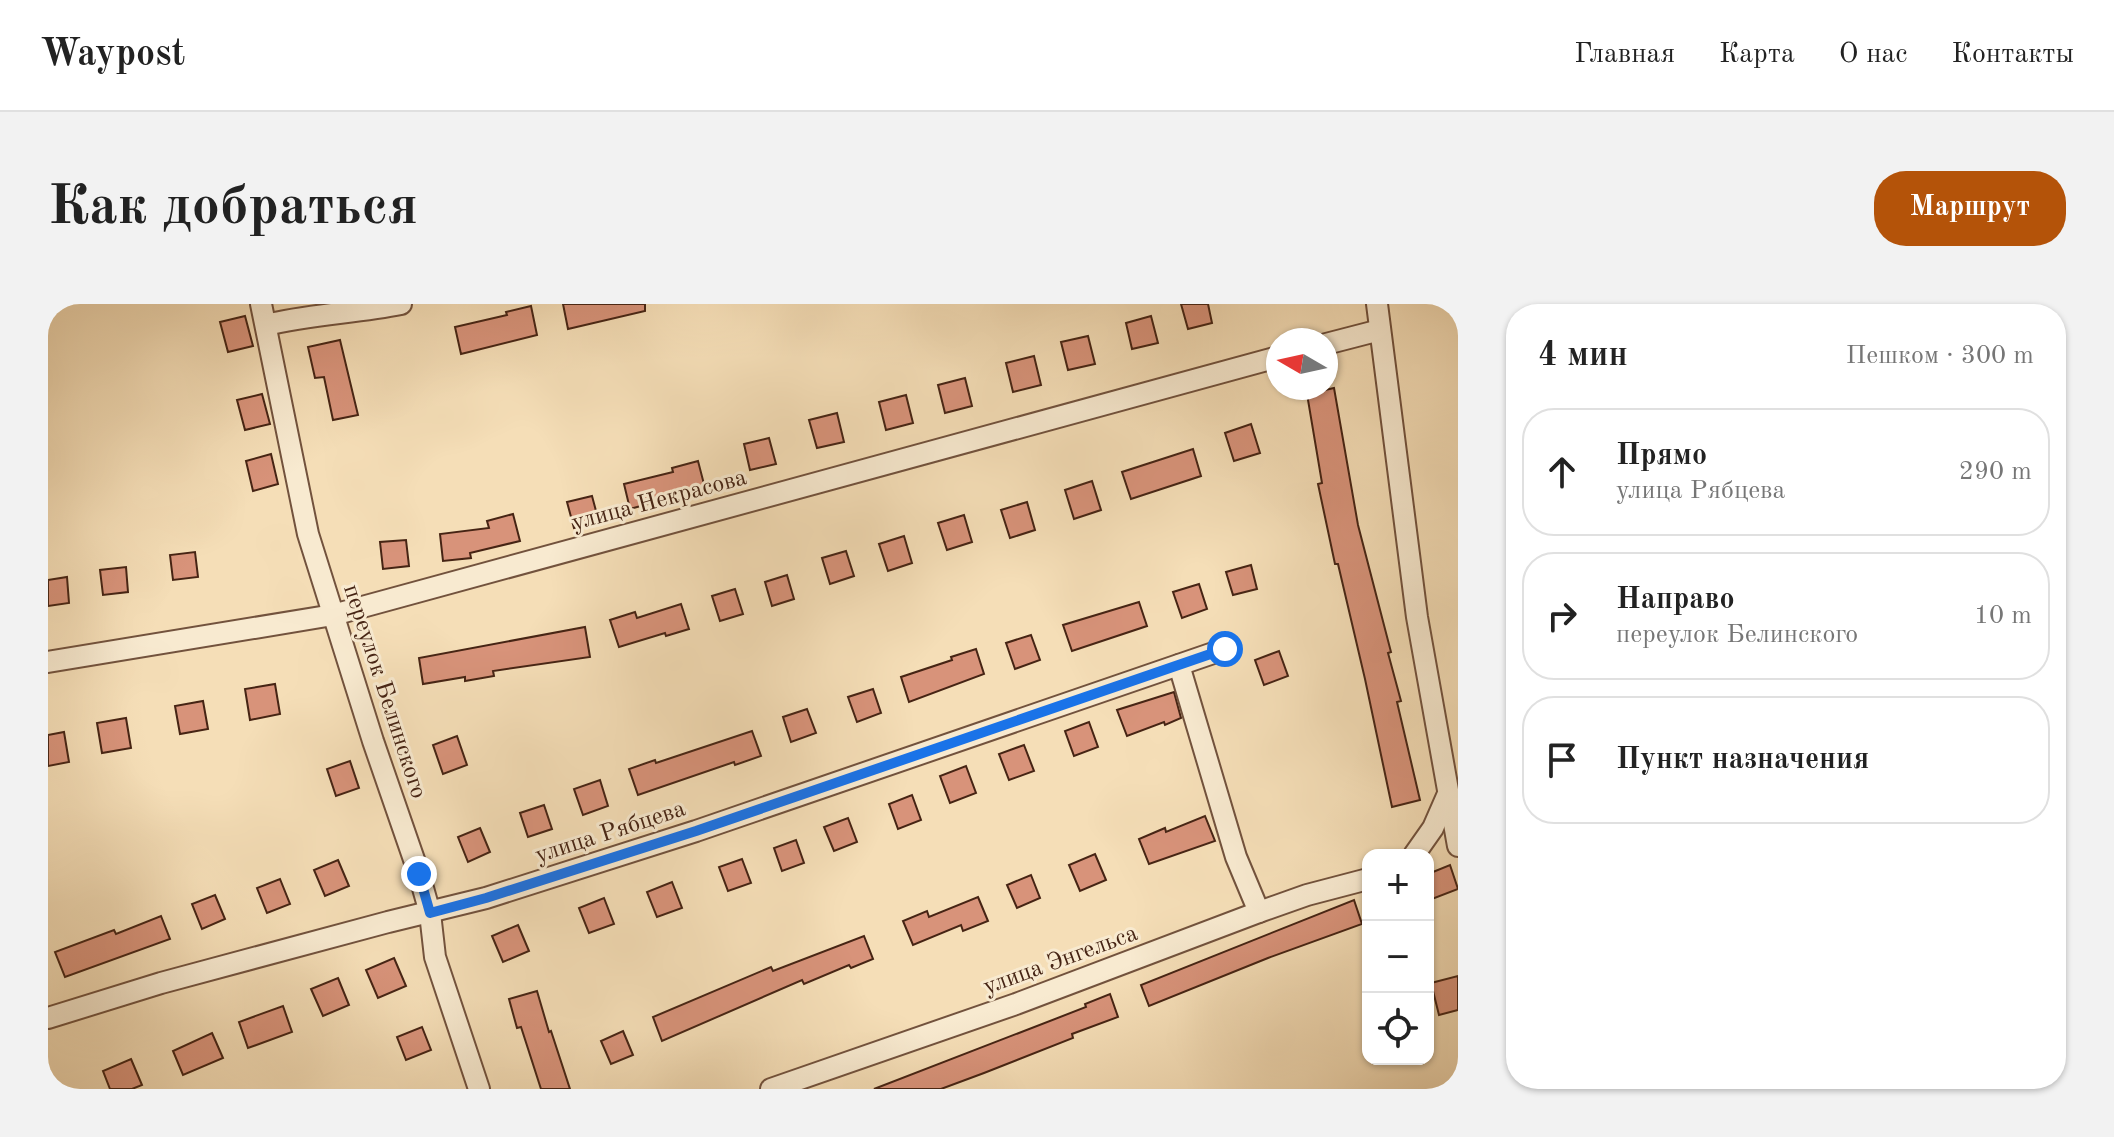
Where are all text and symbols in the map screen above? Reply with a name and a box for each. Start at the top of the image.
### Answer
text: Waypost [40,36,185,74]
text: Главная [1574,41,1675,69]
text: Карта [1719,41,1795,69]
text: О нас [1839,41,1908,69]
text: Контакты [1952,41,2074,69]
button: Маршрут [1874,171,2066,246]
text: Как добраться [48,180,418,236]
north arrow [1266,328,1338,400]
text: 4 мин [1538,339,1628,373]
text: Пешком · 300 m [1846,343,2034,369]
text: Прямо [1616,441,1707,471]
icon: ahead [1540,450,1584,494]
text: 290 m [1959,459,2032,485]
street label: улица Некрасова [569,466,750,536]
text: улица Рябцева [1616,478,1785,504]
street label: переулок Белинского [338,582,430,802]
text: Направо [1616,585,1735,615]
icon: right [1540,594,1584,638]
text: 10 m [1974,603,2032,629]
text: переулок Белинского [1616,622,1858,648]
route start [1207,631,1243,667]
icon: arrive [1540,738,1584,782]
text: Пункт назначения [1616,745,1869,775]
street label: улица Рябцева [533,797,689,868]
map controls [1362,849,1434,1065]
button: + [1362,849,1434,921]
route end [401,856,437,892]
button: − [1362,921,1434,993]
street label: улица Энгельса [980,922,1141,1000]
button: locate [1362,993,1434,1065]

